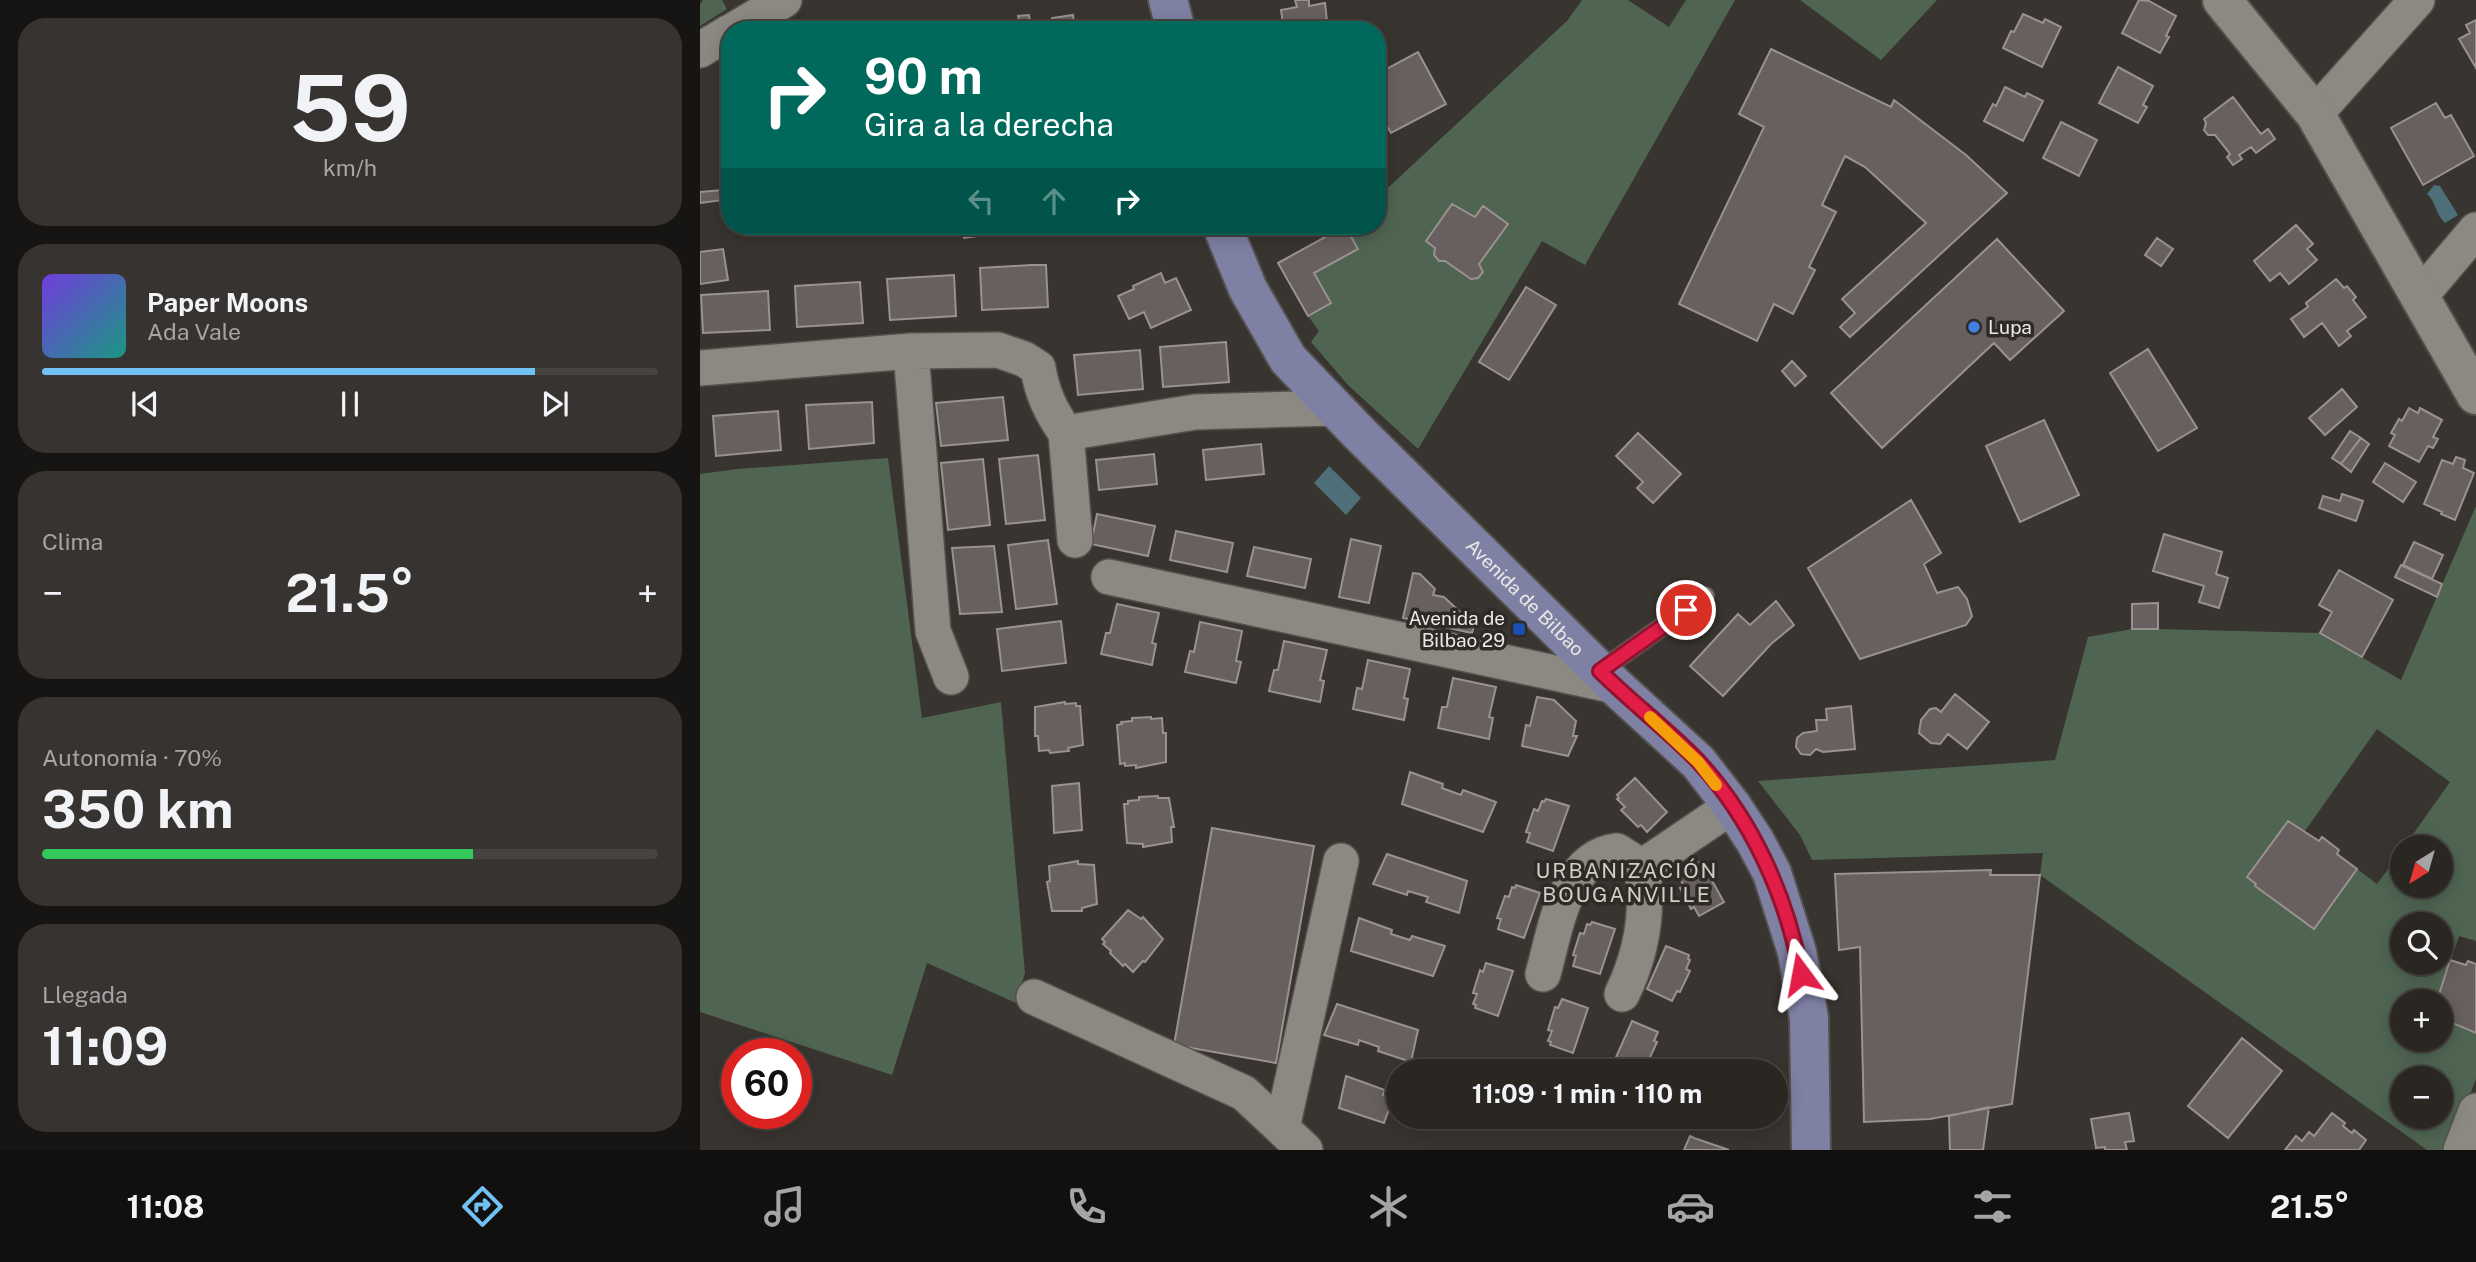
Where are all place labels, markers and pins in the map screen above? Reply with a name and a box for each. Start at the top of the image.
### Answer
place label: Lupa [1988,316,2032,338]
marker: Lupa [1966,319,1982,335]
pin [1656,580,1716,640]
place label: Avenida de Bilbao 29 [1409,607,1505,651]
marker: Avenida de Bilbao 29 [1511,621,1527,637]

